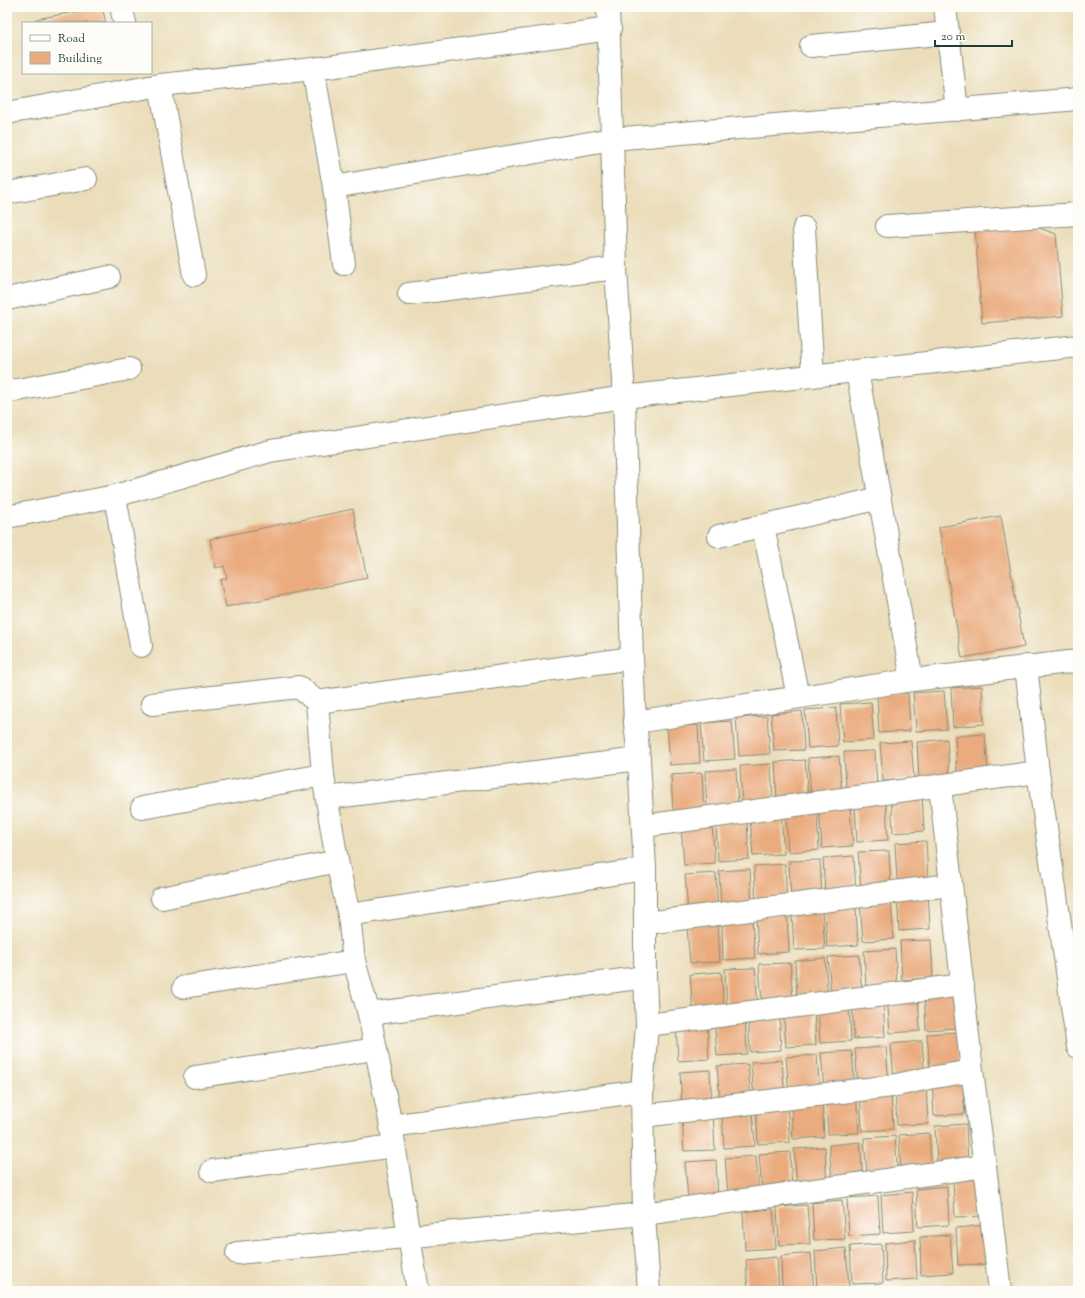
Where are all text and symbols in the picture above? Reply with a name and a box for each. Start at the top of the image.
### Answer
legend [22,22,152,74]
scale bar [935,22,1012,48]
text: 20 m [941,28,966,46]
text: Road [58,30,85,48]
text: Building [58,50,102,68]

